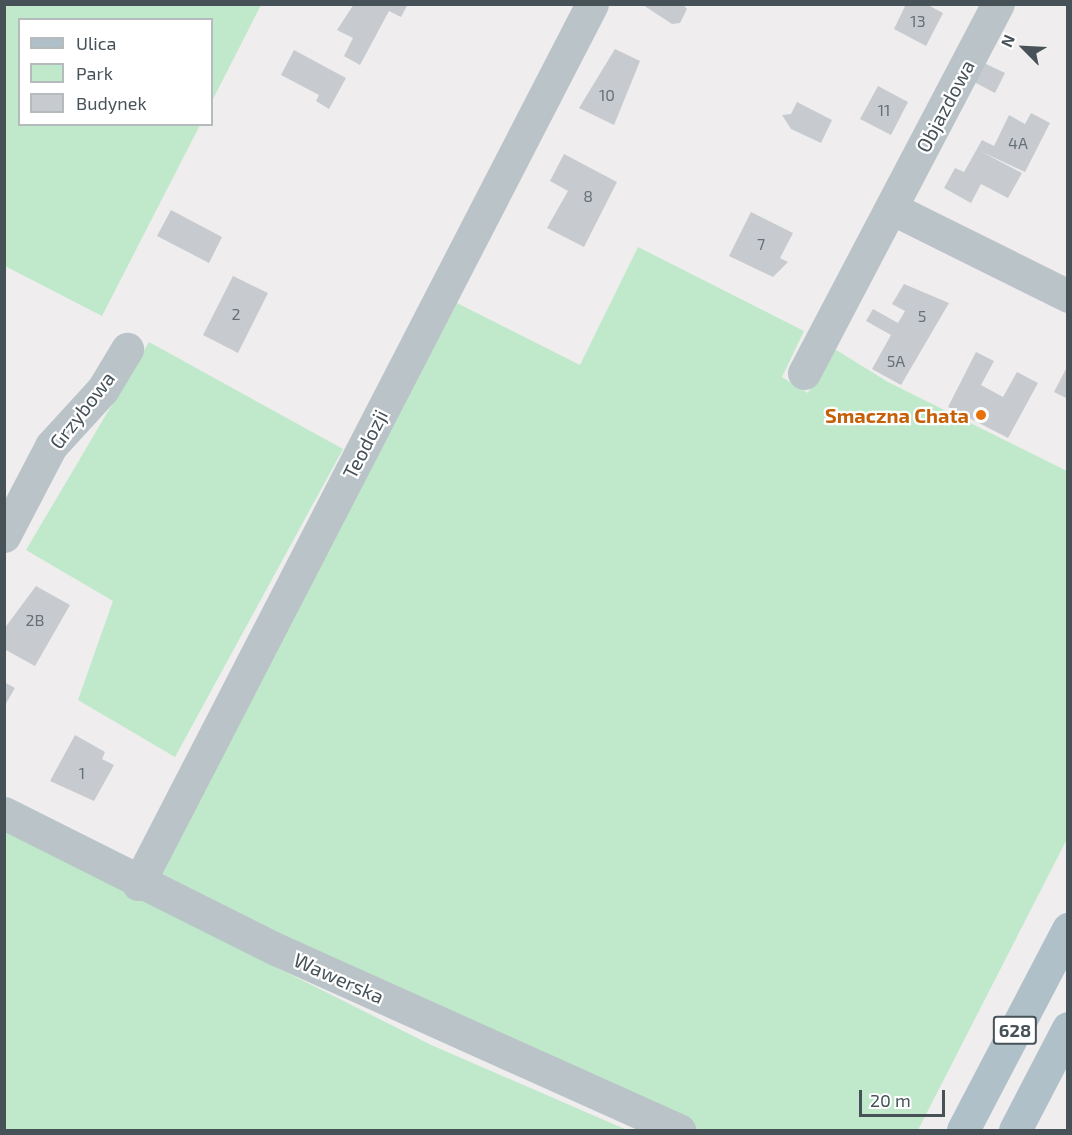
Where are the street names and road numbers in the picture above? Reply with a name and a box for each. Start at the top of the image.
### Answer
street label: Objazdowa [911,56,979,156]
street label: Grzybowa [44,367,120,453]
street label: Teodozji [337,405,393,483]
street label: Wawerska [290,947,388,1009]
road number: 628 [992,1015,1038,1045]

